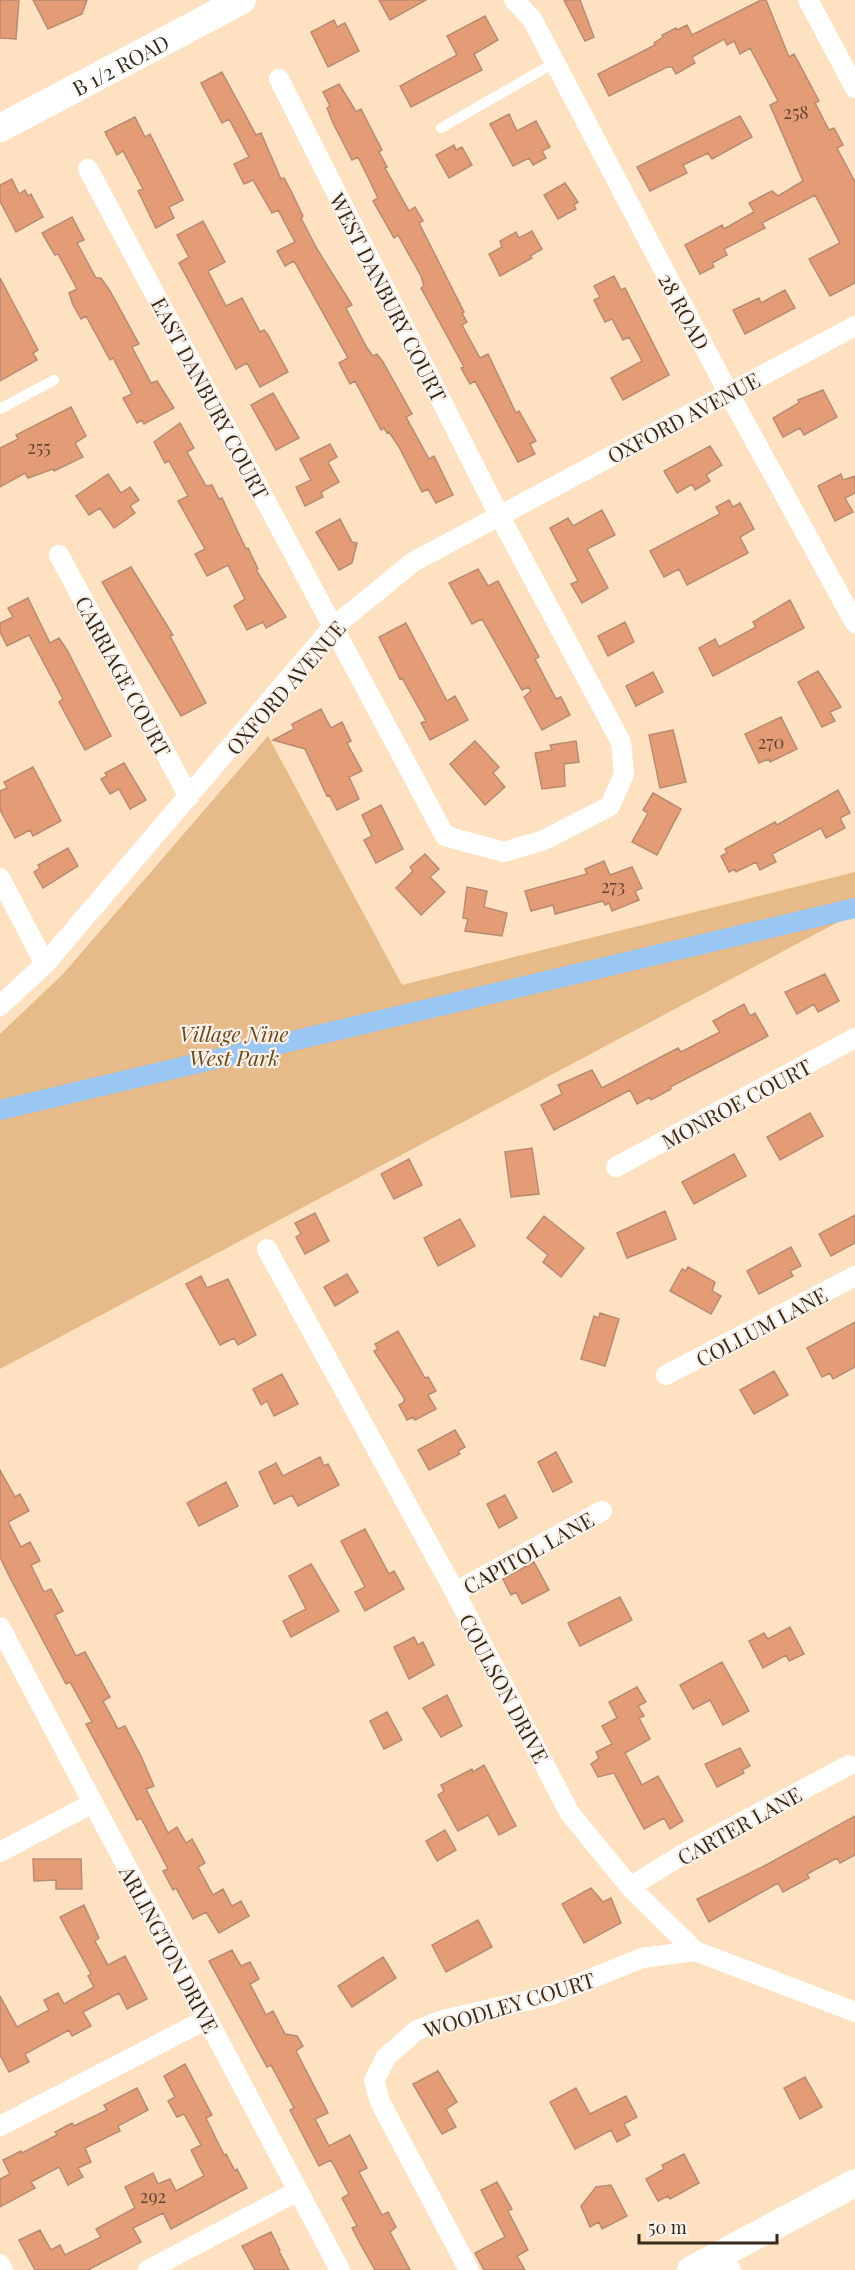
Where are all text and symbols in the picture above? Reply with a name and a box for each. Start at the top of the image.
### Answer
street label: B 1/2 ROAD [67,27,173,102]
house number: 258 [783,100,809,124]
street label: WEST DANBURY COURT [324,187,454,406]
street label: 28 ROAD [653,268,717,354]
street label: EAST DANBURY COURT [146,292,276,504]
street label: OXFORD AVENUE [602,365,764,469]
house number: 255 [27,435,51,459]
street label: CARRIAGE COURT [70,591,178,761]
street label: OXFORD AVENUE [219,614,351,760]
house number: 270 [758,730,784,754]
house number: 273 [601,874,625,898]
park label: Village Nine West Park [179,1019,289,1071]
street label: MONROE COURT [656,1052,816,1154]
street label: COLLUM LANE [690,1280,832,1372]
street label: CAPITOL LANE [458,1504,598,1600]
street label: COULSON DRIVE [454,1609,556,1767]
street label: CARTER LANE [672,1779,806,1871]
street label: ARLINGTON DRIVE [114,1860,226,2037]
street label: WOODLEY COURT [419,1965,598,2044]
house number: 292 [140,2184,166,2208]
scale bar [639,2207,777,2245]
text: 50 m [648,2215,687,2239]

